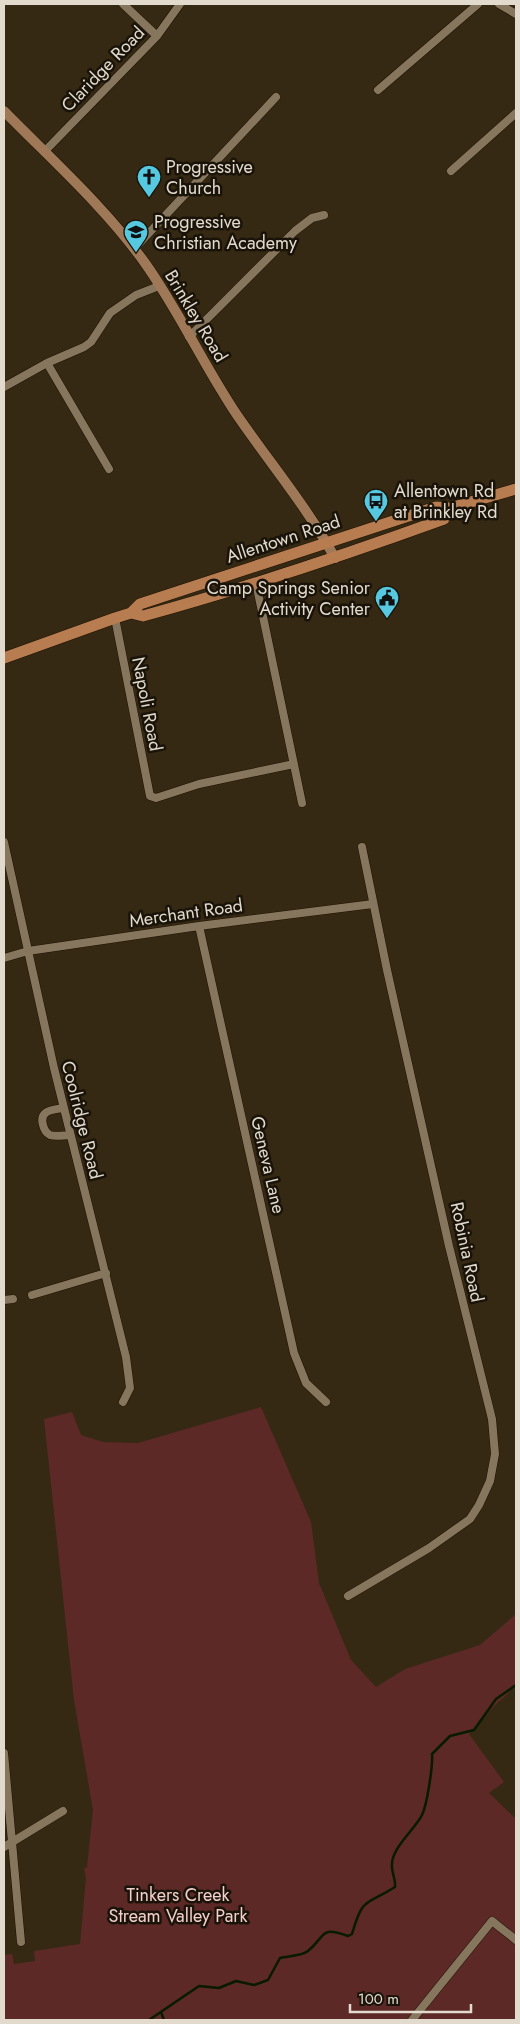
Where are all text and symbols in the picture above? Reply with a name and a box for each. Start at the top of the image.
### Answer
street label: Claridge Road [55,20,151,118]
place label: Progressive Church [166,154,253,201]
church icon: Progressive Church [136,164,162,198]
place label: Progressive Christian Academy [154,209,297,256]
school or university icon: Progressive Christian Academy [123,219,149,253]
street label: Brinkley Road [158,265,234,367]
place label: Allentown Rd at Brinkley Rd [394,478,497,525]
bus stop icon: Allentown Rd at Brinkley Rd [363,488,389,522]
street label: Allentown Road [223,508,343,570]
place label: Camp Springs Senior Activity Center [207,575,371,622]
public building icon: Camp Springs Senior Activity Center [374,585,400,619]
street label: Napoli Road [125,655,169,753]
street label: Merchant Road [128,892,244,934]
street label: Coolridge Road [55,1058,109,1182]
street label: Geneva Lane [244,1114,292,1216]
street label: Robinia Road [444,1199,490,1305]
park label: Tinkers Creek Stream Valley Park [109,1882,248,1929]
scale bar [350,1982,471,2014]
text: 100 m [358,1988,399,2010]

